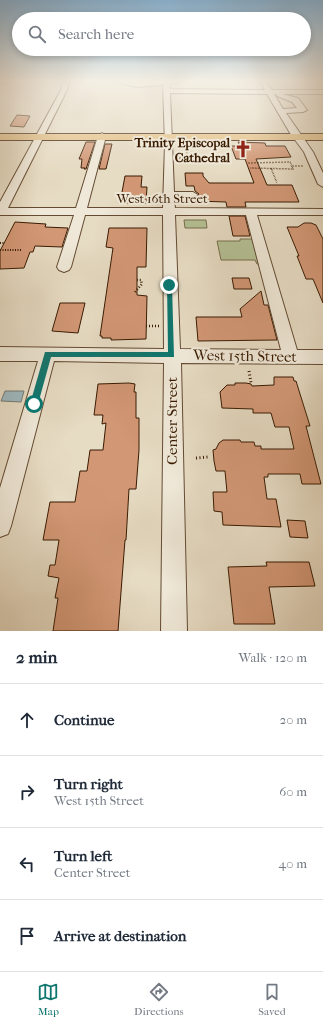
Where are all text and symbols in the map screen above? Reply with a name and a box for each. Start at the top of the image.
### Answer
search box [12,12,311,56]
icon: search [26,23,48,45]
text: Search here [58,25,134,43]
place label: Trinity Episcopal Cathedral [134,135,230,165]
church icon: Trinity Episcopal Cathedral [233,139,253,159]
street label: West 16th Street [115,191,208,206]
route end [160,276,178,294]
street label: West 15th Street [192,346,298,366]
street label: Center Street [163,376,181,465]
route start [25,395,43,413]
text: 2 min [16,647,57,667]
text: Walk · 120 m [239,650,307,665]
icon: ahead [16,709,38,731]
text: Continue [54,711,114,729]
text: 20 m [280,712,307,727]
text: Turn right [54,775,123,793]
icon: right [16,781,38,803]
text: 60 m [279,784,307,799]
text: West 15th Street [54,793,144,808]
text: Turn left [54,847,112,865]
icon: left [16,853,38,875]
text: 40 m [279,856,307,871]
text: Center Street [54,865,130,880]
icon: arrive [16,925,38,947]
text: Arrive at destination [54,927,186,945]
tab: Map [37,981,59,1018]
tab: Directions [134,981,184,1018]
tab: Saved [258,981,286,1018]

